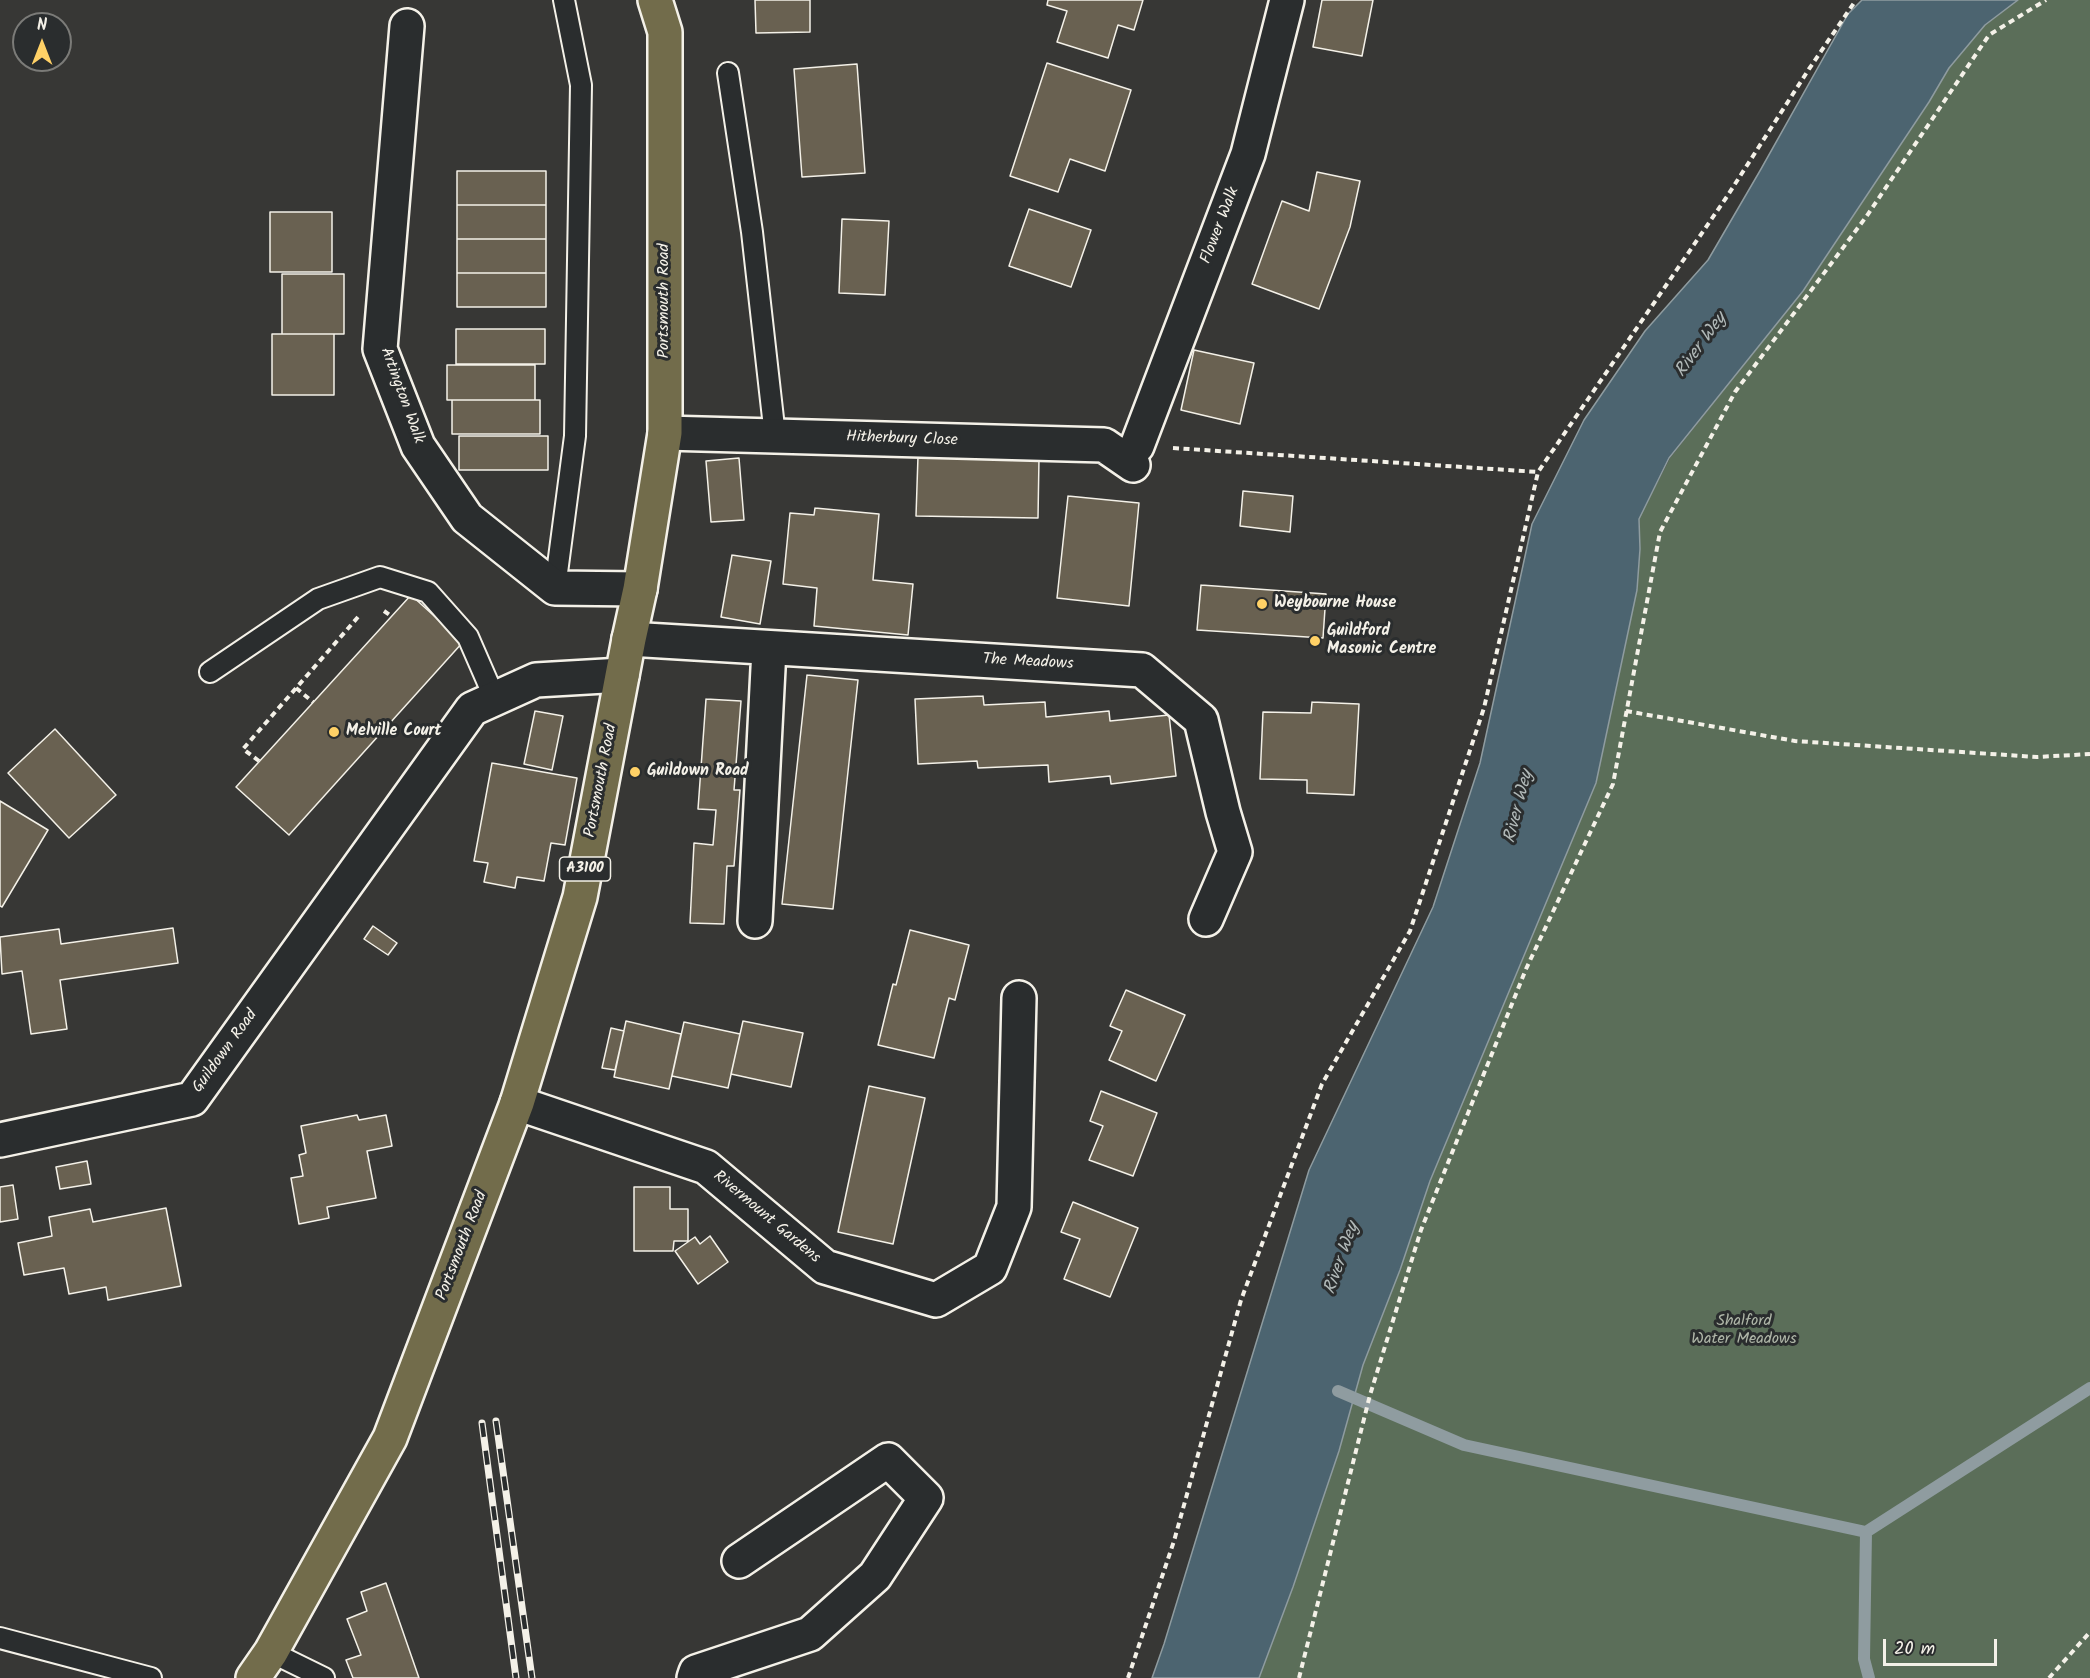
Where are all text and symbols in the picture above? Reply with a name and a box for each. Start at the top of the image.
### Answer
north arrow [12,12,72,72]
text: N [37,13,47,38]
street label: Flower Walk [1198,185,1244,267]
street label: Portsmouth Road [655,243,675,359]
water label: River Wey [1671,310,1733,382]
street label: Artington Walk [375,345,427,447]
street label: Hitherbury Close [846,428,958,452]
place label: Weybourne House [1274,594,1396,614]
marker: Weybourne House [1255,597,1269,611]
place label: Guildford Masonic Centre [1327,622,1436,660]
marker: Guildford Masonic Centre [1308,634,1322,648]
street label: The Meadows [982,651,1074,675]
place label: Melville Court [346,722,442,742]
street label: Portsmouth Road [582,723,622,839]
marker: Melville Court [327,725,341,739]
place label: Guildown Road [647,762,749,782]
marker: Guildown Road [628,765,642,779]
water label: River Wey [1501,768,1539,846]
road number: A3100 [560,857,610,881]
street label: Guildown Road [189,1007,263,1097]
street label: Rivermount Gardens [708,1167,824,1269]
street label: Portsmouth Road [433,1189,493,1303]
water label: River Wey [1321,1220,1365,1298]
park label: Shalford Water Meadows [1691,1312,1797,1350]
scale bar [1886,1627,2000,1665]
text: 20 m [1894,1635,1935,1664]

